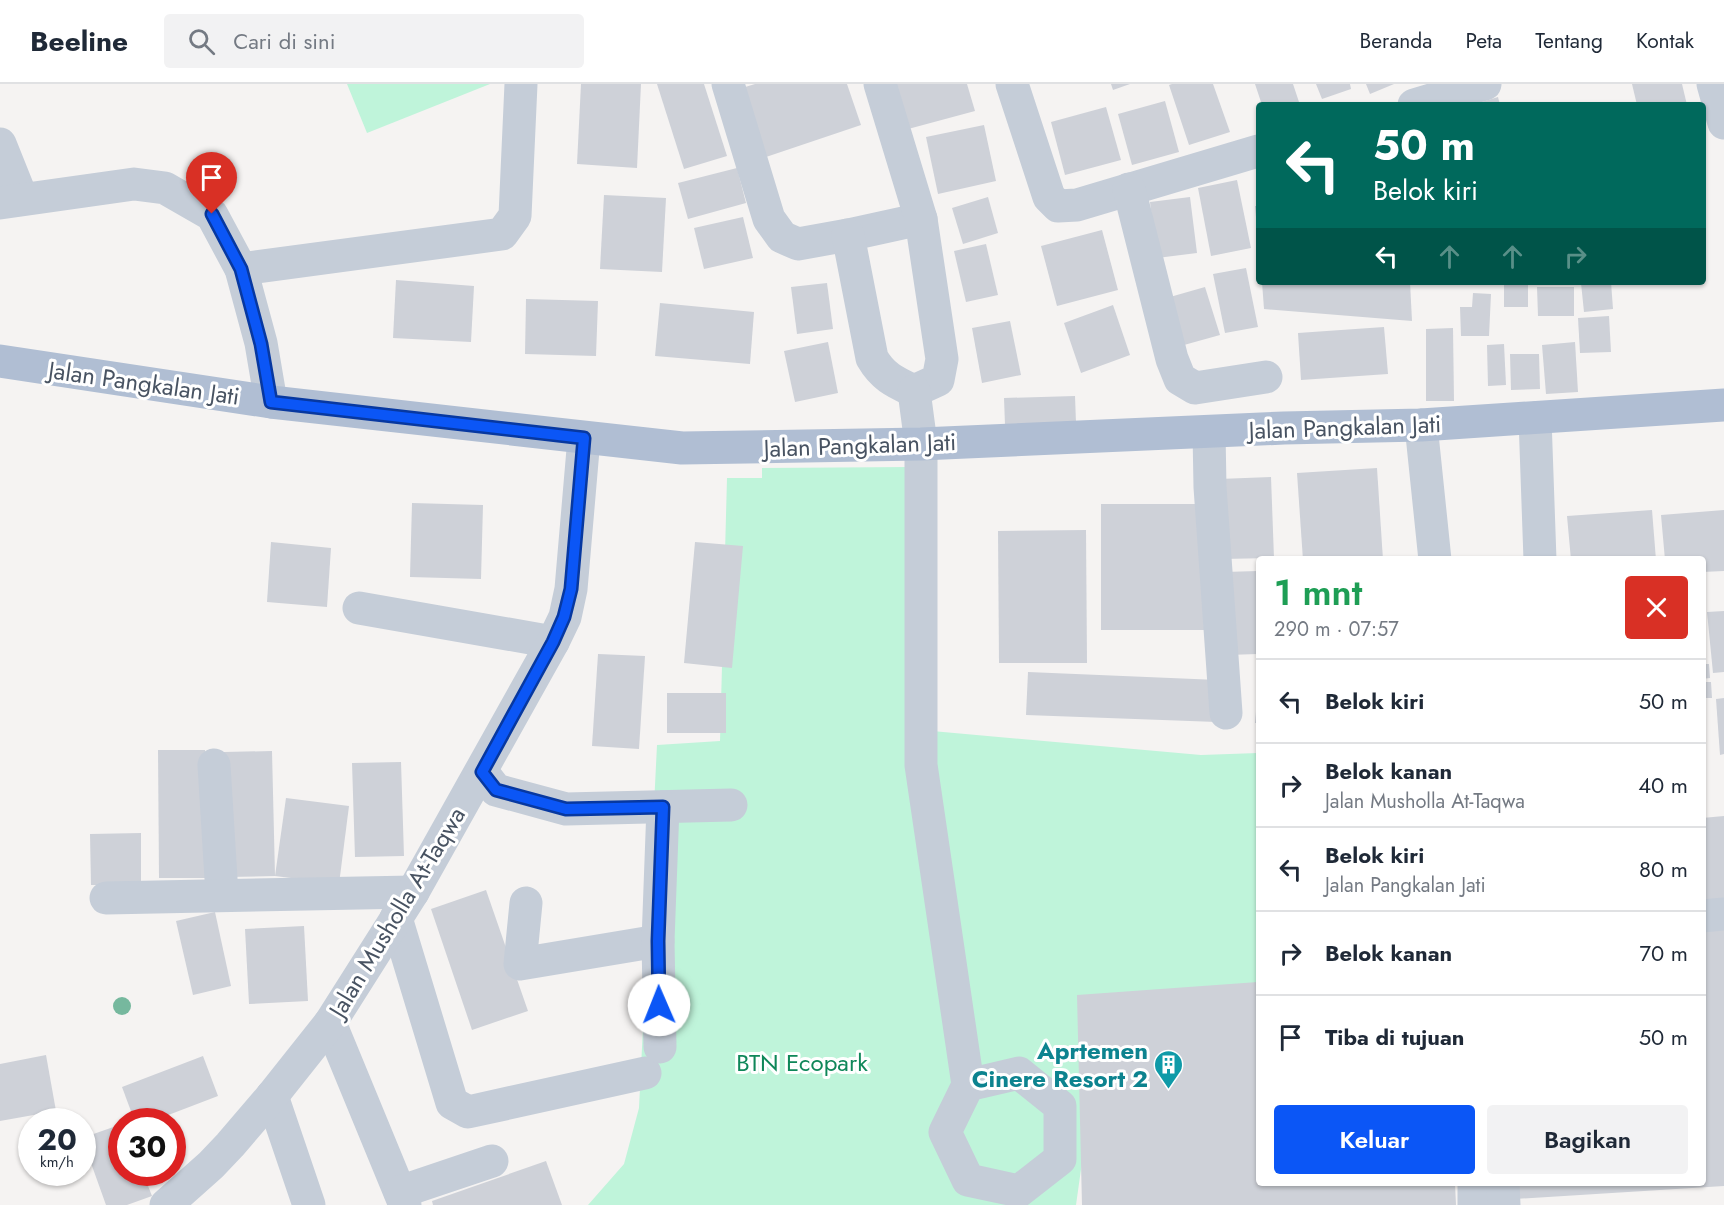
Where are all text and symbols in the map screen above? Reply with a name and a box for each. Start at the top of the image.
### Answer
search box [164,14,584,68]
text: Beeline [30,21,128,62]
icon: search [185,25,218,58]
text: Cari di sini [233,25,335,57]
text: Beranda [1359,26,1432,56]
text: Peta [1465,26,1502,56]
text: Tentang [1535,26,1603,56]
text: Kontak [1636,26,1694,56]
text: 50 m [1373,115,1475,176]
icon: left [1274,126,1352,204]
pin [186,152,237,214]
icon: arrive [195,161,228,194]
text: Belok kiri [1373,171,1478,210]
icon: left [1370,240,1403,273]
icon: ahead [1433,240,1466,273]
icon: ahead [1496,240,1529,273]
icon: right [1559,240,1592,273]
street label: Jalan Pangkalan Jati [43,352,242,414]
street label: Jalan Pangkalan Jati [1245,406,1442,448]
street label: Jalan Pangkalan Jati [760,424,957,466]
text: 1 mnt [1274,566,1362,618]
button: close [1625,576,1688,639]
text: 290 m · 07:57 [1274,615,1399,644]
icon: left [1274,685,1307,718]
text: Belok kiri [1325,685,1424,717]
text: 50 m [1639,685,1688,717]
text: Belok kanan [1325,755,1452,787]
icon: right [1274,769,1307,802]
text: 40 m [1638,769,1688,801]
text: Jalan Musholla At-Taqwa [1325,787,1525,816]
street label: Jalan Musholla At-Taqwa [319,800,474,1026]
text: Belok kiri [1325,839,1424,871]
icon: left [1274,853,1307,886]
text: 80 m [1639,853,1688,885]
text: Jalan Pangkalan Jati [1325,871,1486,900]
icon: right [1274,937,1307,970]
text: Belok kanan [1325,937,1452,969]
text: 70 m [1639,937,1688,969]
position arrow [627,973,691,1037]
icon: arrive [1274,1021,1307,1054]
text: Tiba di tujuan [1325,1021,1464,1053]
text: 50 m [1639,1021,1688,1053]
place label: Aprtemen Cinere Resort 2 [972,1033,1148,1096]
park label: BTN Ecopark [736,1045,868,1080]
building icon: Aprtemen Cinere Resort 2 [1153,1048,1185,1090]
button: Keluar [1274,1105,1475,1174]
button: Bagikan [1487,1105,1688,1174]
speed limit sign: 30 [108,1108,186,1186]
text: 20 [37,1118,77,1161]
text: km/h [40,1151,74,1173]

